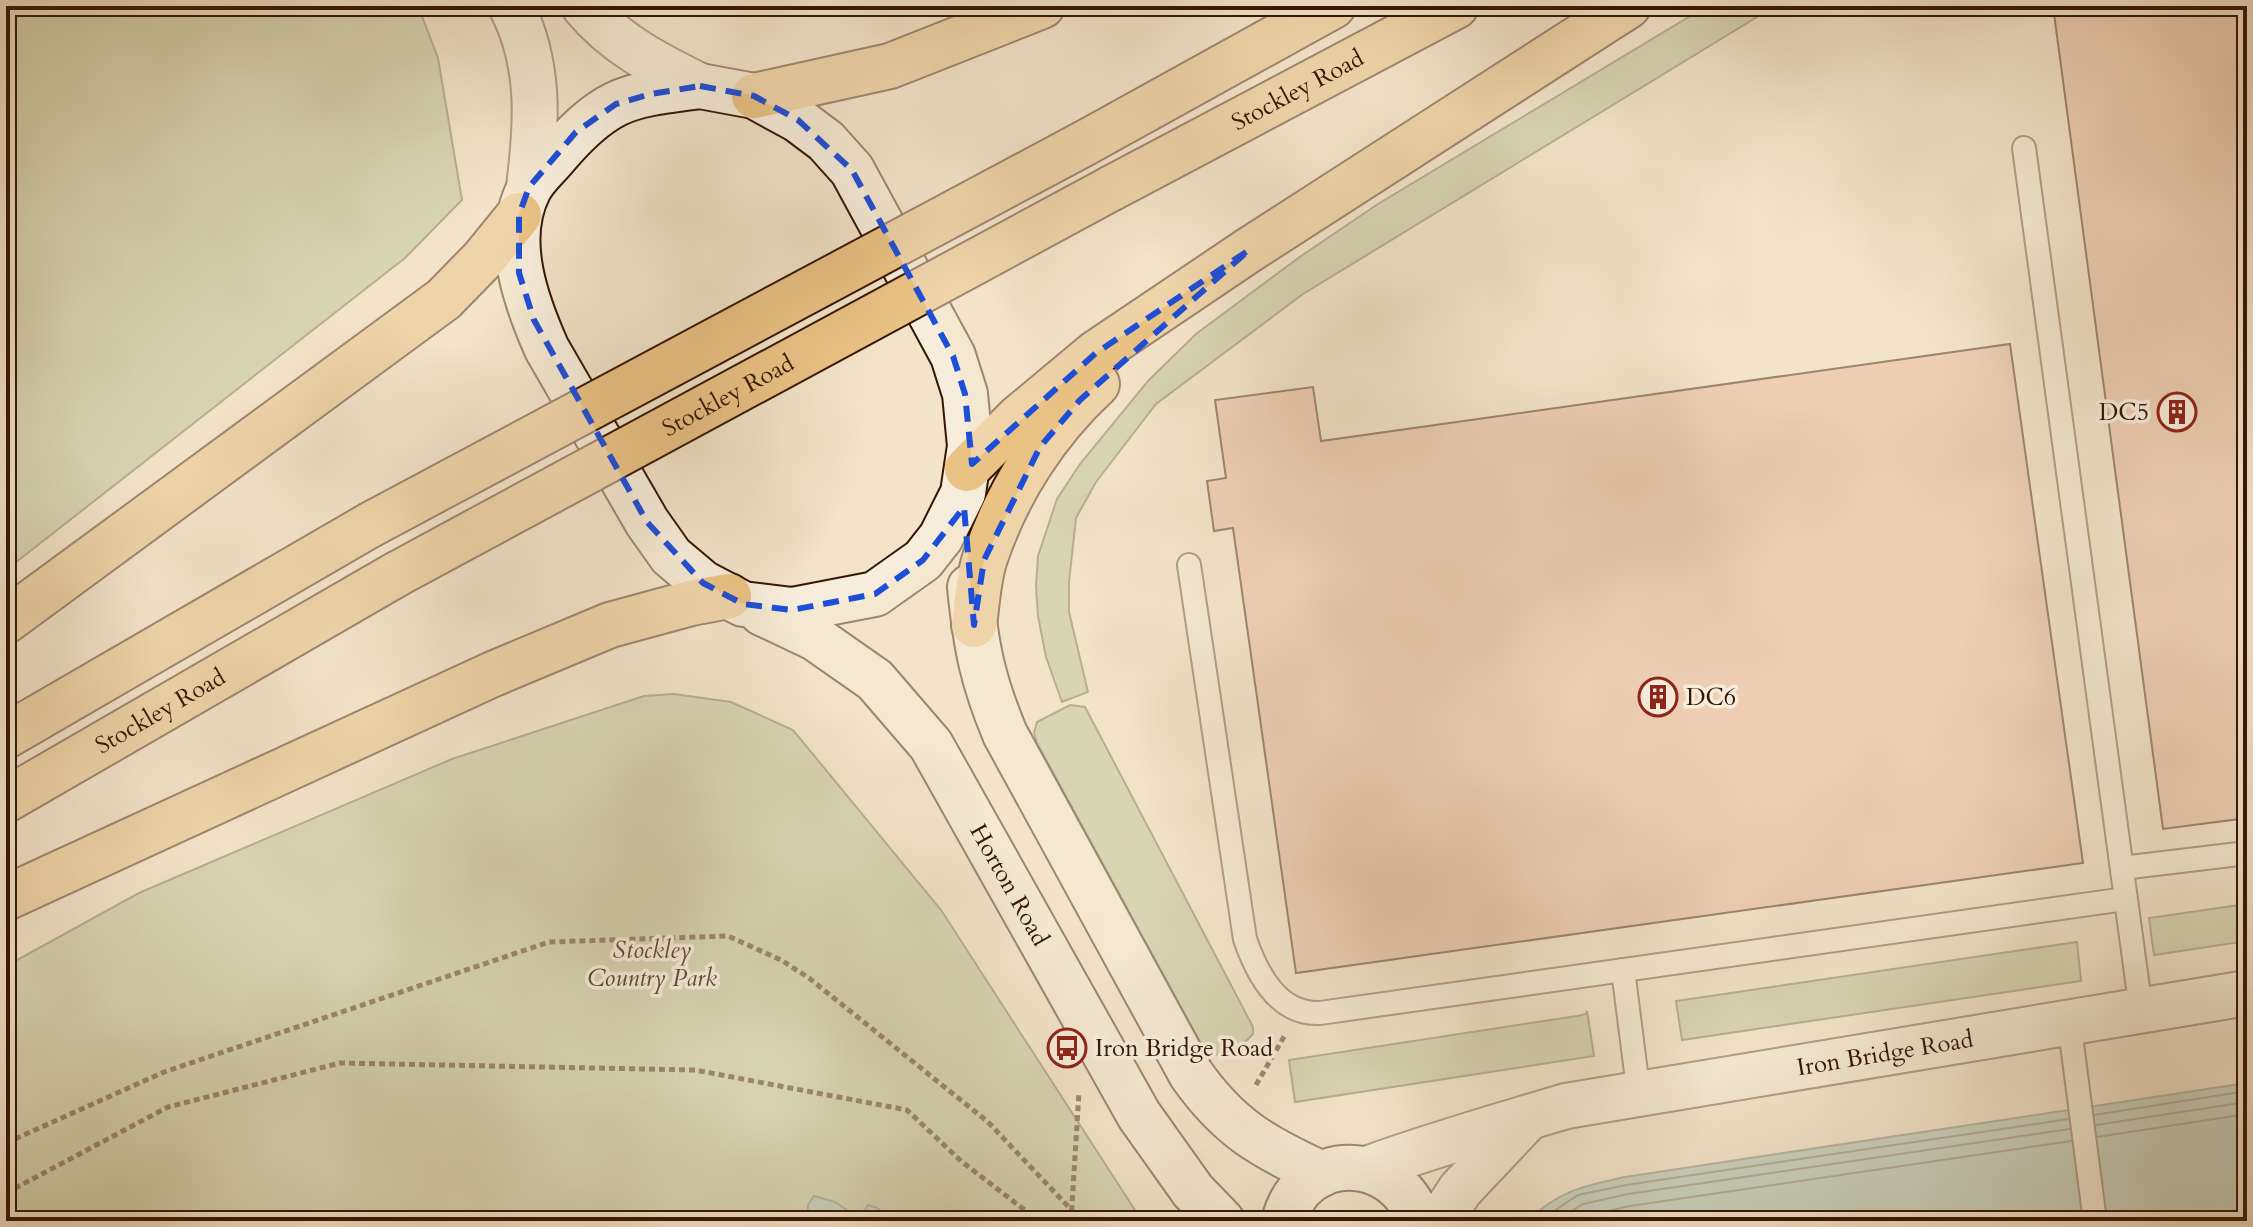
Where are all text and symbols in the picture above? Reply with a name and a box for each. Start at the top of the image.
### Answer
street label: Stockley Road [1225,41,1370,138]
street label: Stockley Road [656,346,800,444]
building icon: DC5 [2156,391,2198,433]
place label: DC5 [2099,396,2149,429]
street label: Stockley Road [89,660,231,762]
building icon: DC6 [1637,676,1679,718]
place label: DC6 [1686,681,1736,714]
street label: Horton Road [962,818,1057,952]
park label: Stockley Country Park [587,934,717,995]
street label: Iron Bridge Road [1794,1022,1976,1084]
bus stop icon: Iron Bridge Road [1046,1027,1088,1069]
place label: Iron Bridge Road [1095,1032,1273,1065]

